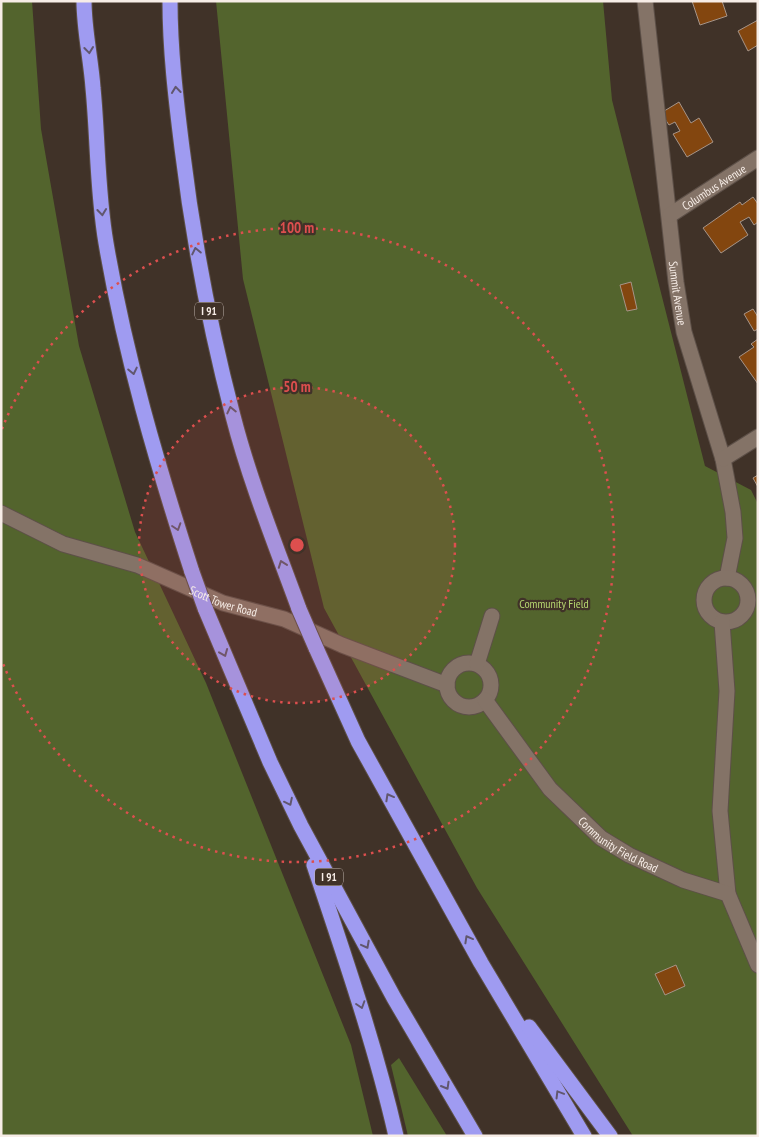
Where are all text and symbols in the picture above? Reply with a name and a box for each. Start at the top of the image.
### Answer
one-way arrow [83,46,94,54]
one-way arrow [171,85,182,93]
street label: Columbus Avenue [679,160,749,213]
one-way arrow [96,208,107,216]
text: 100 m [280,218,314,237]
one-way arrow [192,246,202,255]
street label: Summit Avenue [666,260,690,326]
road number: I 91 [195,302,223,320]
one-way arrow [127,367,138,375]
text: 50 m [283,377,311,396]
one-way arrow [226,405,237,414]
one-way arrow [172,523,182,531]
centre of rings [288,536,306,554]
one-way arrow [278,560,288,569]
street label: Scott Tower Road [187,582,259,619]
park label: Community Field [519,596,589,611]
one-way arrow [218,648,228,657]
one-way arrow [385,793,395,802]
one-way arrow [283,797,294,806]
street label: Community Field Road [575,813,661,875]
road number: I 91 [315,869,343,886]
one-way arrow [464,935,474,944]
one-way arrow [360,940,370,949]
one-way arrow [355,1000,365,1009]
one-way arrow [440,1081,450,1090]
one-way arrow [556,1090,566,1099]

